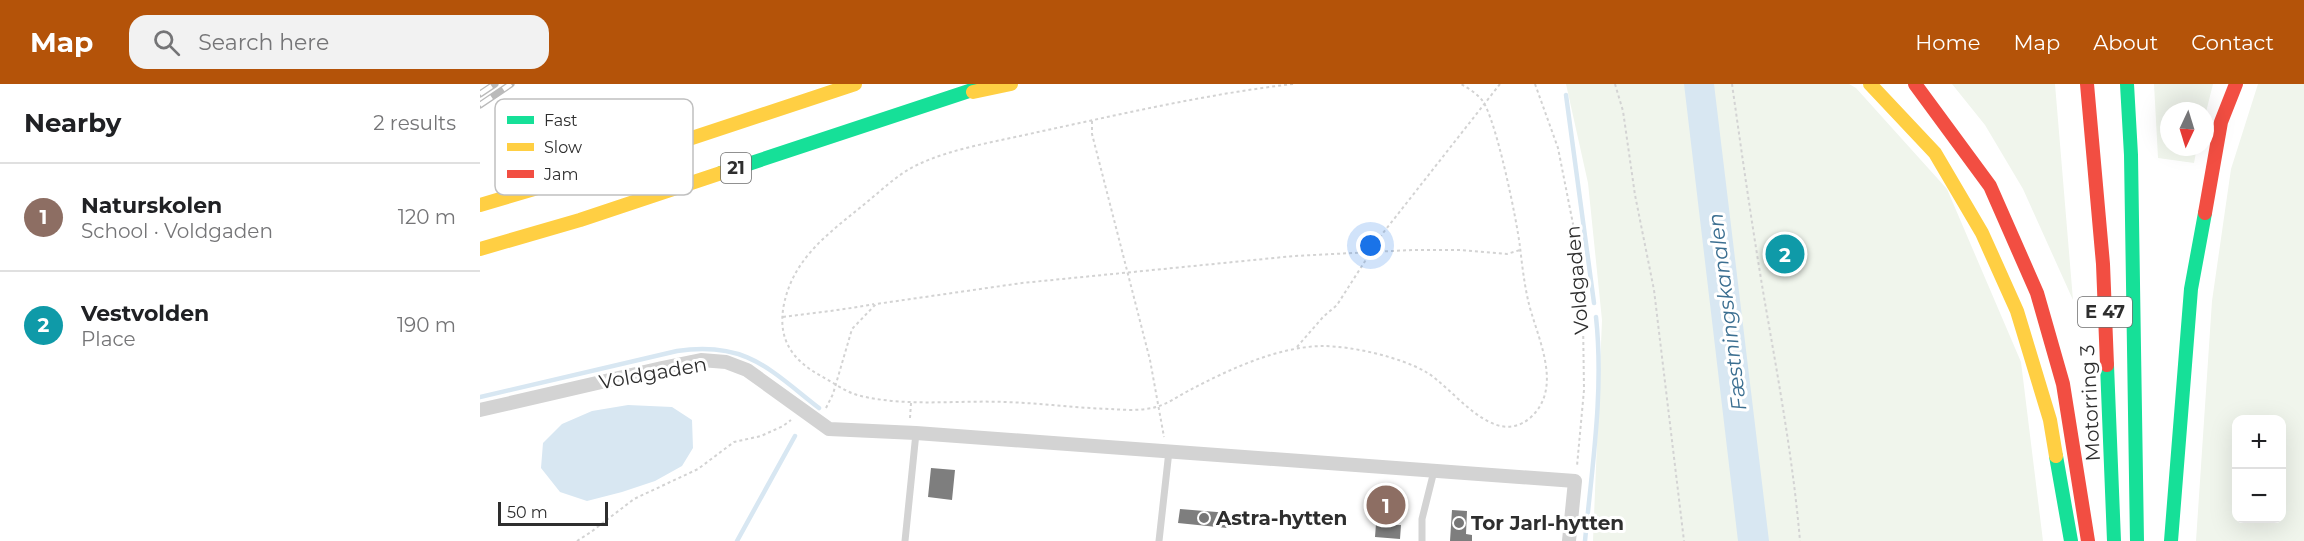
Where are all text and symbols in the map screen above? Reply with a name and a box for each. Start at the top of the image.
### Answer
search box [129,15,549,69]
text: Map [30,25,93,59]
icon: search [150,26,183,59]
text: Search here [198,29,329,56]
text: Home [1915,30,1980,55]
text: Map [2013,30,2060,55]
text: About [2093,30,2158,55]
text: Contact [2191,30,2274,55]
legend [495,99,693,195]
north arrow [2160,102,2214,156]
text: Nearby [24,107,121,139]
text: 2 results [373,111,456,135]
text: Fast [544,111,578,130]
text: Slow [544,138,582,157]
road number: 21 [721,153,751,183]
text: Jam [543,165,578,184]
text: Naturskolen [81,192,222,219]
text: 1 [40,205,47,229]
text: 120 m [398,205,456,229]
water label: Fæstningskanalen [1702,212,1752,412]
text: School · Voldgaden [81,219,273,243]
street label: Voldgaden [1560,225,1594,335]
your location [1356,231,1385,260]
pin: 2 [1766,232,1804,276]
road number: E 47 [2078,297,2132,327]
text: Vestvolden [81,300,209,327]
text: 2 [38,313,49,337]
text: 190 m [397,313,456,337]
text: Place [81,327,136,351]
street label: Motorring 3 [2075,344,2105,462]
street label: Voldgaden [597,352,709,394]
map controls [2232,415,2286,523]
button: + [2232,415,2286,469]
button: − [2232,469,2286,523]
pin: 1 [1366,482,1406,528]
scale bar [498,499,608,526]
text: 50 m [507,503,548,522]
place label: Astra-hytten [1215,506,1347,530]
marker: Astra-hytten [1197,511,1211,525]
place label: Tor Jarl-hytten [1471,511,1624,535]
marker: Tor Jarl-hytten [1452,516,1466,530]

